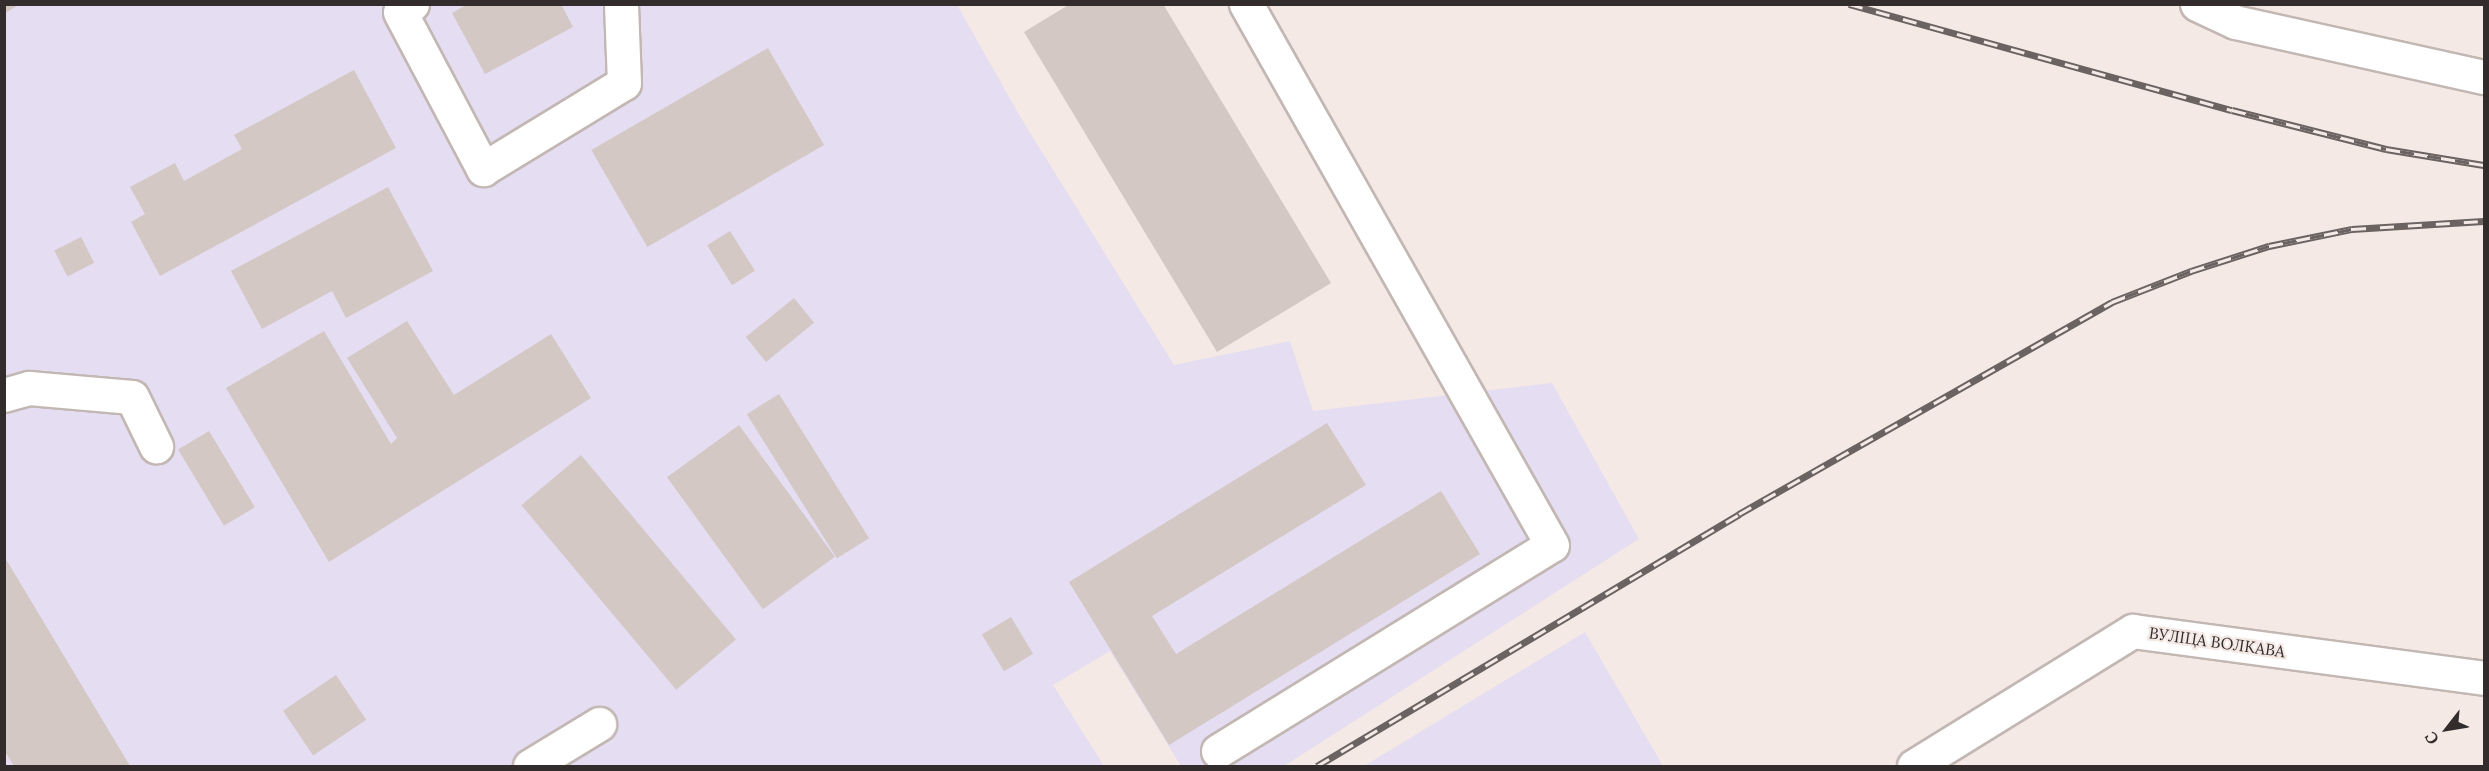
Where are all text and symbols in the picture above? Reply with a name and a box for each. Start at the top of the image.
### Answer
street label: ВУЛІЦА ВОЛКАВА [2148,623,2286,661]
north arrow [2417,699,2477,759]
text: С [2420,728,2443,748]

